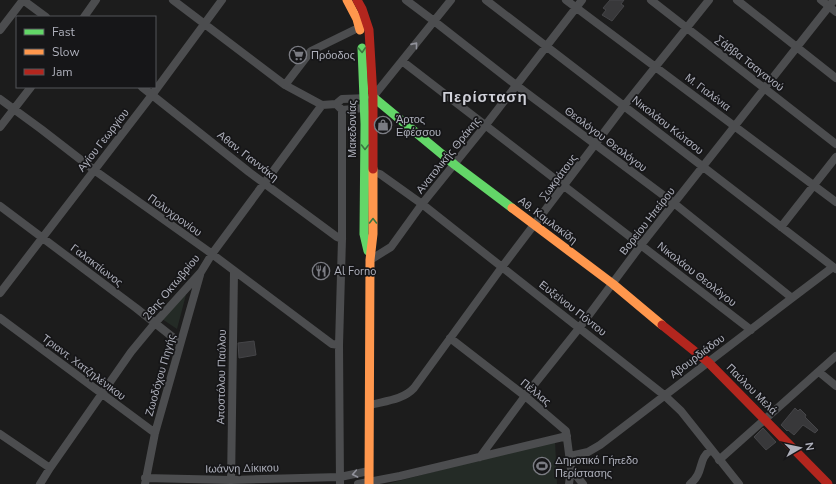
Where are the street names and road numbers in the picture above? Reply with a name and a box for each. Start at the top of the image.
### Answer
street label: Σάββα Τσαγανού [712,32,787,95]
street label: Μ. Γιαλένια [682,70,734,115]
street label: Νικολάου Κώτσου [629,93,707,158]
street label: Μακεδονίας [345,100,360,158]
street label: Θεολόγου Θεολόγου [561,103,650,175]
street label: Αγίου Γεωργίου [74,106,133,175]
street label: Ανατολικής Θράκης [413,114,484,197]
street label: Αθαν. Γιαννάκη [214,128,281,185]
street label: Σωκράτους [536,151,581,204]
street label: Βορείου Ηπείρου [616,184,679,258]
street label: Πολυχρονίου [145,191,205,240]
street label: Αθ. Καμλακίδη [515,193,580,248]
street label: Νικολάου Θεολόγου [654,239,739,310]
street label: Γαλακτίωνος [67,241,126,290]
street label: 28ης Οκτωβρίου [139,251,203,323]
street label: Ευξείνου Πόντου [536,277,610,340]
street label: Αποστόλου Παύλου [213,329,230,425]
street label: Τριαντ. Χατζηλένικου [39,331,129,404]
street label: Αβουρδιάδου [667,331,728,382]
street label: Ζωοδόχου Πηγής [142,332,179,418]
street label: Παύλου Μελά [723,361,781,419]
street label: Πέλλας [517,375,554,409]
street label: Ιωάννη Δίκικου [205,460,279,477]

